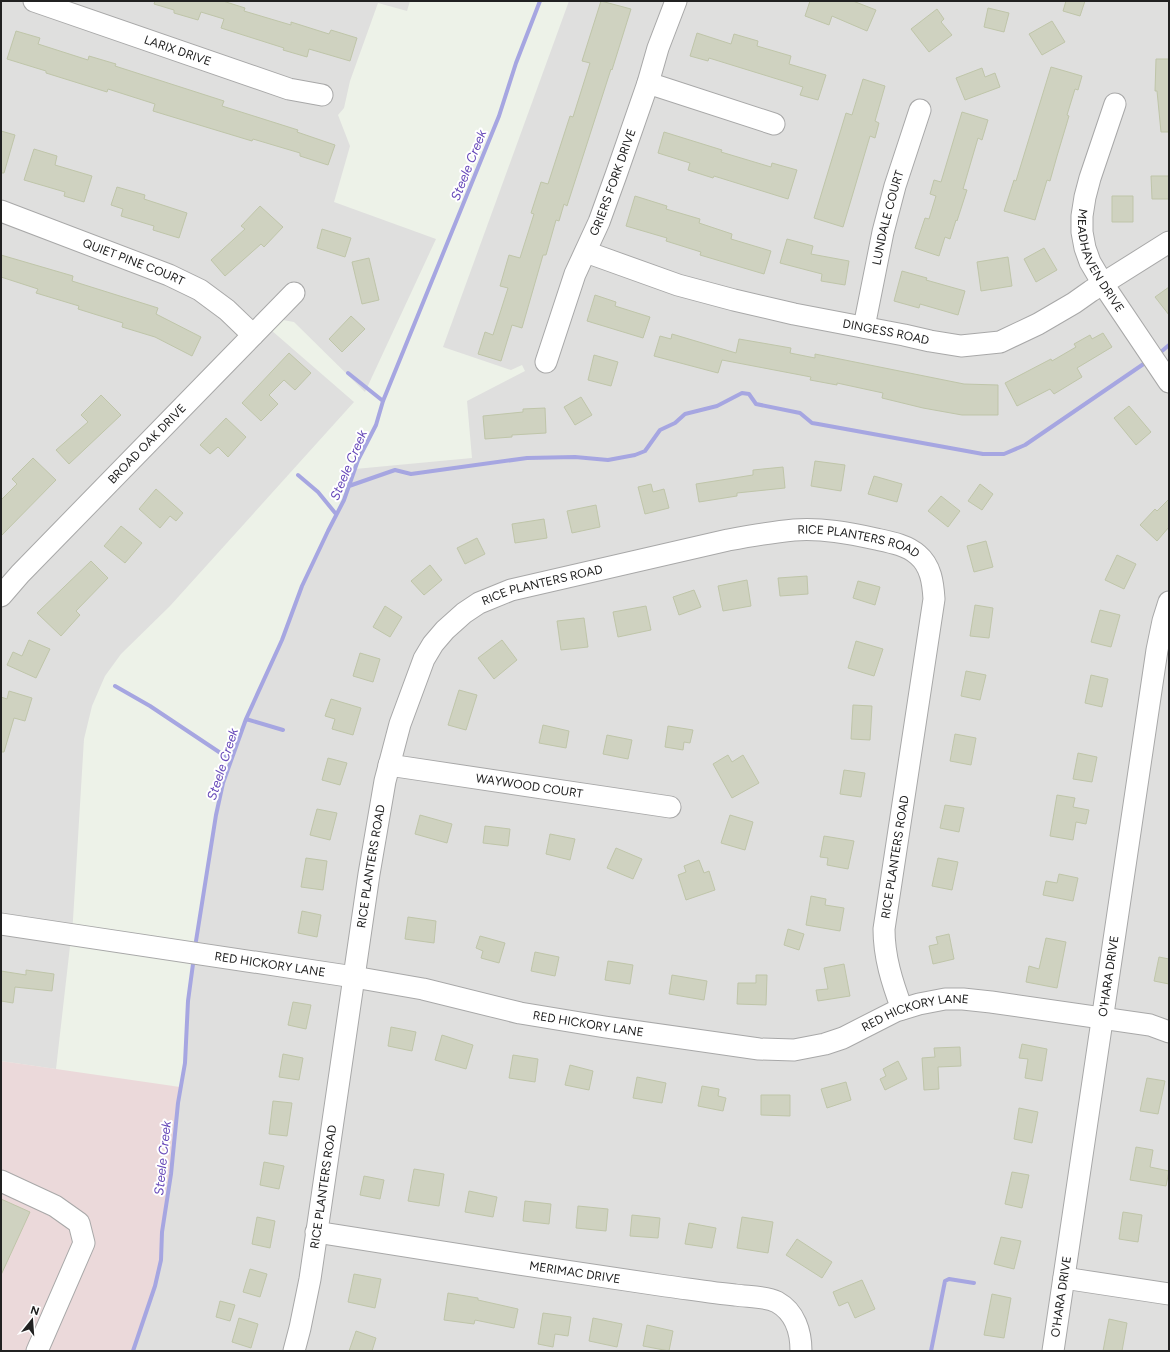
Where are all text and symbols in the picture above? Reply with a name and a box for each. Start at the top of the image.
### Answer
street label: LARIX DRIVE [142,33,213,69]
water label: Steele Creek [448,127,490,203]
street label: GRIERS FORK DRIVE [587,127,639,238]
street label: LUNDALE COURT [870,168,907,266]
street label: MEADHAVEN DRIVE [1075,208,1127,315]
street label: QUIET PINE COURT [81,236,187,289]
street label: DINGESS ROAD [841,316,931,348]
street label: BROAD OAK DRIVE [105,401,189,486]
water label: Steele Creek [327,427,370,503]
street label: RICE PLANTERS ROAD [797,523,922,561]
street label: RICE PLANTERS ROAD [480,562,604,608]
water label: Steele Creek [204,726,241,802]
street label: WAYWOOD COURT [475,771,584,801]
street label: RICE PLANTERS ROAD [878,794,912,920]
street label: RICE PLANTERS ROAD [354,803,388,929]
street label: O'HARA DRIVE [1096,935,1122,1018]
street label: RED HICKORY LANE [214,949,326,980]
street label: RED HICKORY LANE [859,992,970,1034]
street label: RED HICKORY LANE [532,1008,645,1039]
water label: Steele Creek [151,1119,174,1196]
street label: RICE PLANTERS ROAD [308,1124,339,1250]
street label: O'HARA DRIVE [1048,1255,1074,1338]
street label: MERIMAC DRIVE [528,1259,621,1286]
north arrow [12,1300,52,1340]
text: N [29,1303,41,1318]

